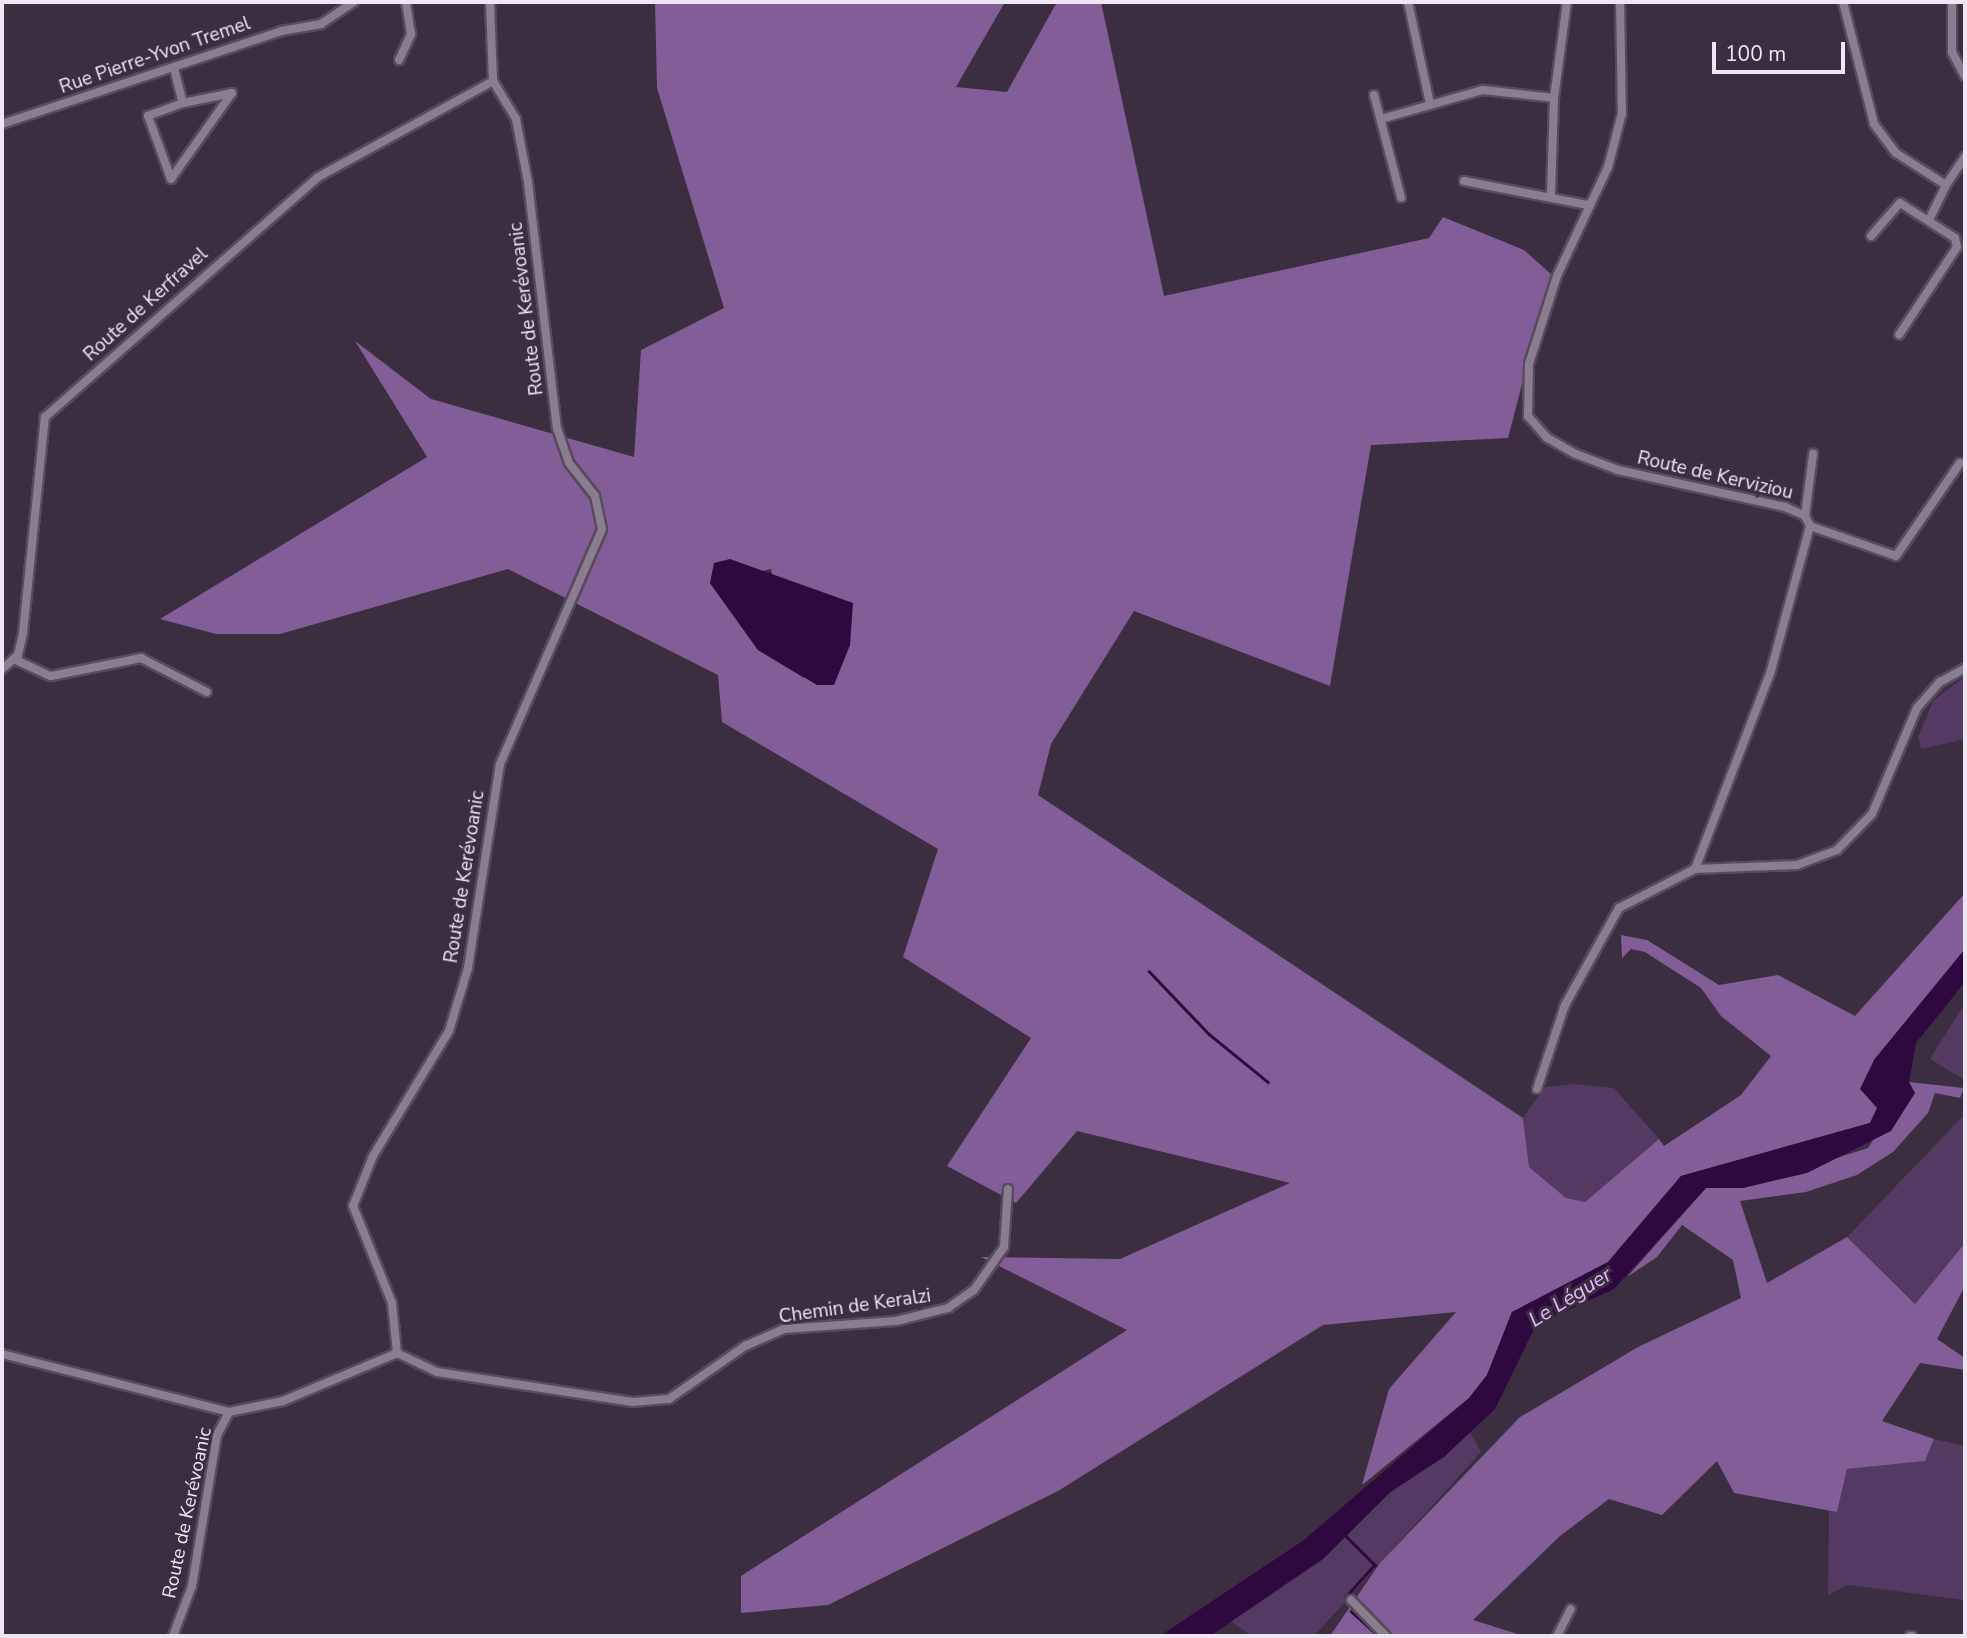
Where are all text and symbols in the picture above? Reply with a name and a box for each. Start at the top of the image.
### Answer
street label: Rue Pierre-Yvon Tremel [57,13,253,99]
scale bar [1715,28,1848,72]
text: 100 m [1725,40,1786,68]
street label: Route de Kerévoanic [505,221,549,397]
street label: Route de Kerfravel [79,243,213,367]
street label: Route de Kerviziou [1635,447,1795,505]
street label: Route de Kerévoanic [440,789,490,965]
water label: Le Léguer [1524,1262,1616,1332]
street label: Chemin de Keralzi [777,1285,933,1329]
street label: Route de Kerévoanic [159,1426,217,1600]

